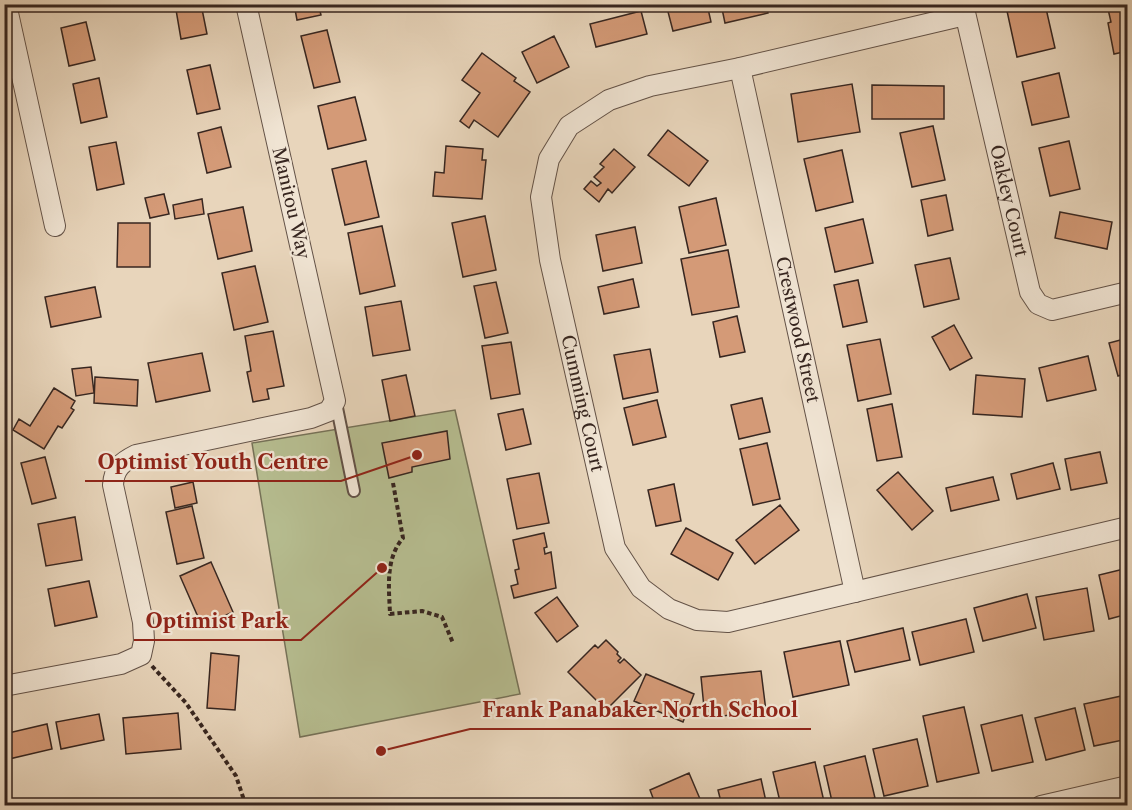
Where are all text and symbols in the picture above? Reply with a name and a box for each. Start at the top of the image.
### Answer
street label: Oakley Court [985,143,1033,259]
street label: Manitou Way [267,145,315,262]
street label: Crestwood Street [771,255,824,405]
street label: Cumming Court [556,333,609,474]
callout: Optimist Youth Centre [85,443,341,481]
text: Optimist Youth Centre [98,450,328,474]
callout: Optimist Park [134,602,301,640]
text: Optimist Park [146,609,289,633]
callout: Frank Panabaker North School [470,691,811,729]
text: Frank Panabaker North School [482,698,798,722]

